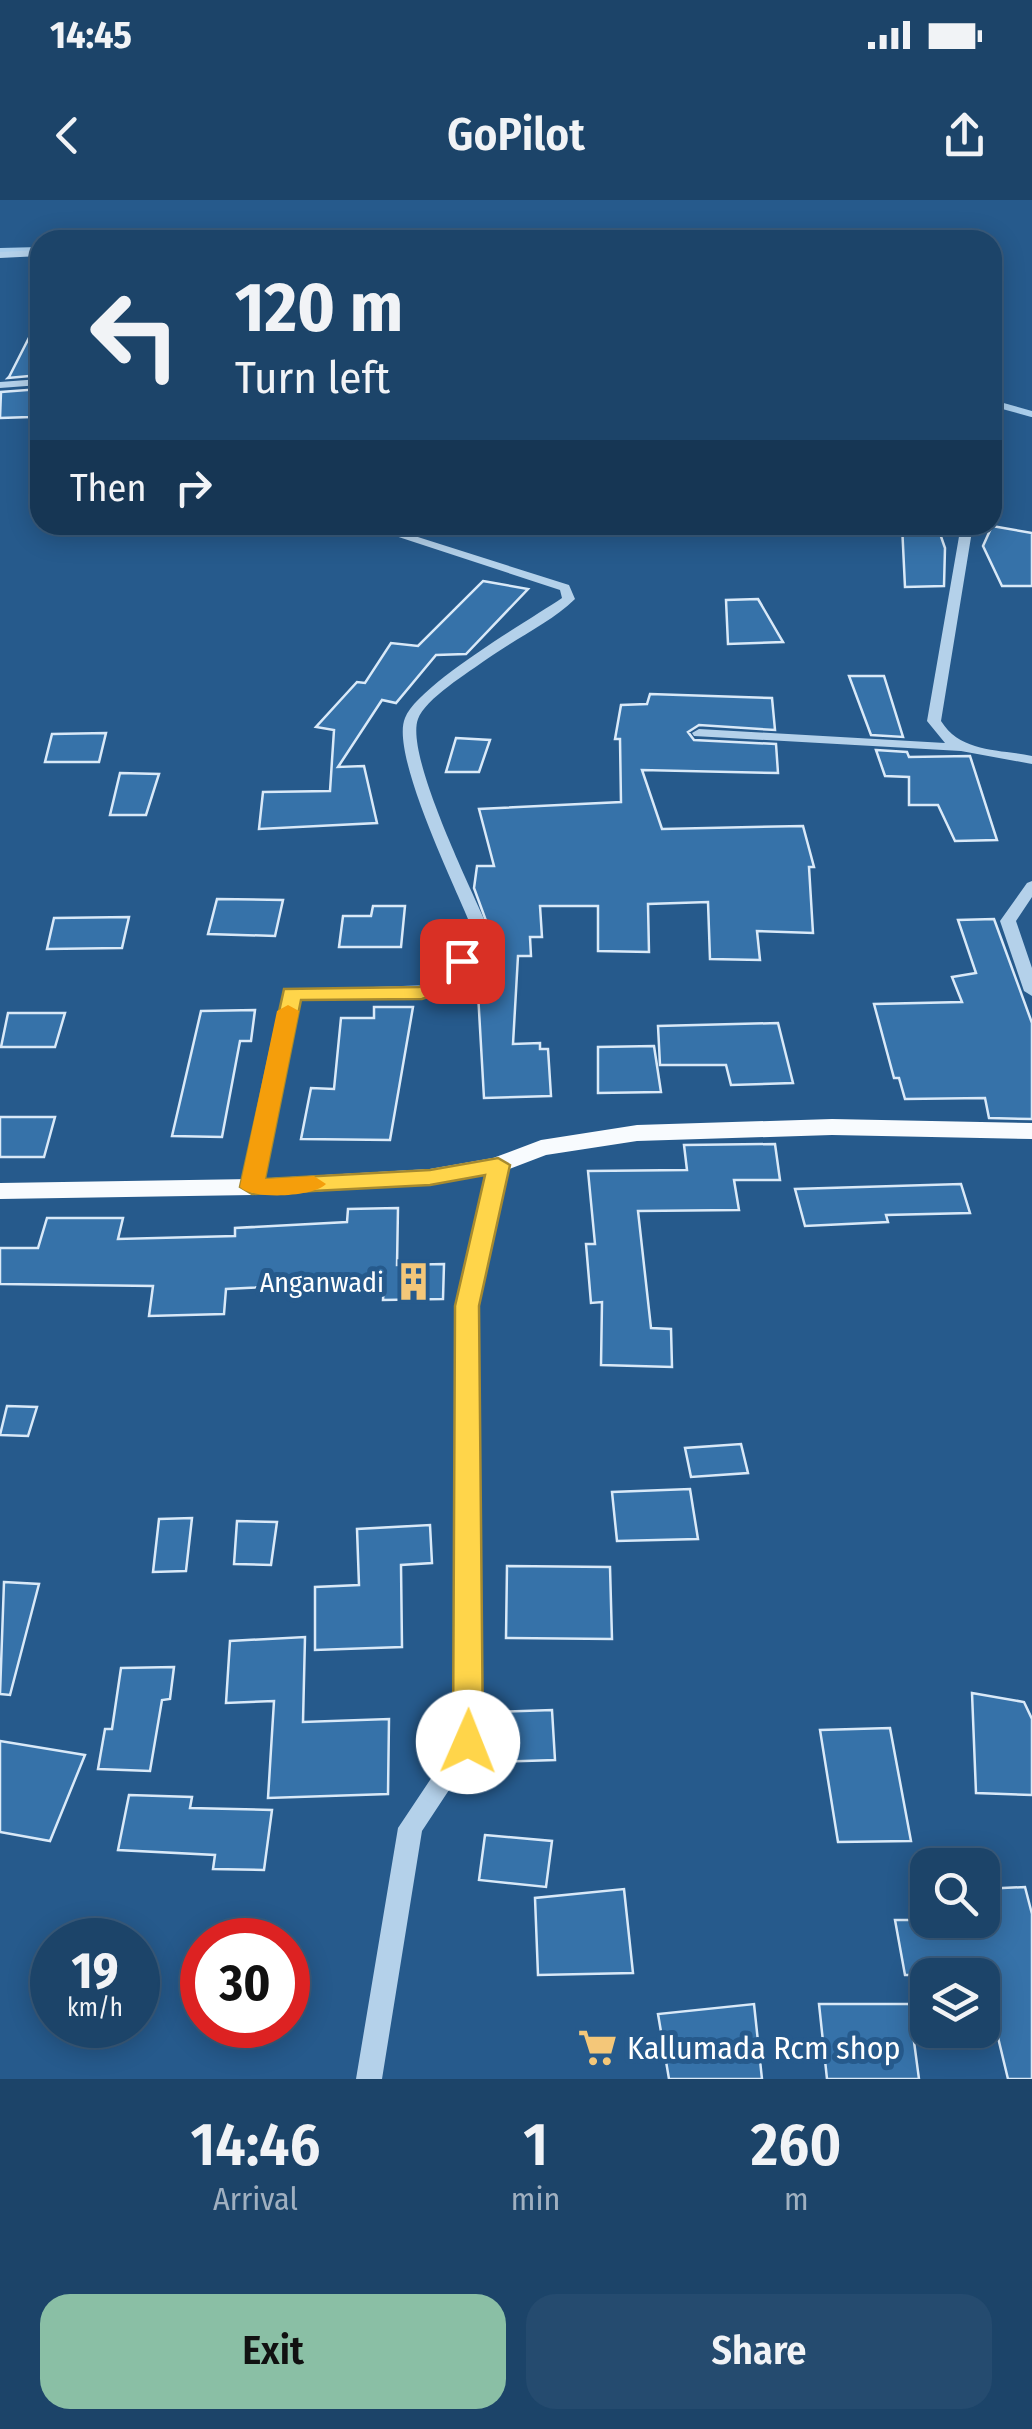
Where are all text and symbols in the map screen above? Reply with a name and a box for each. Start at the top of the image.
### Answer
text: 14:45 [50,12,132,58]
icon: back [40,108,95,163]
text: GoPilot [447,108,585,162]
icon: share [937,108,992,163]
text: 120 m [235,266,403,350]
icon: left [70,270,200,400]
text: Turn left [235,351,390,405]
icon: right [166,460,221,515]
text: Then [70,465,146,511]
pin [420,919,505,1004]
icon: arrive [435,934,490,989]
building icon: Anganwadi [393,1261,435,1303]
place label: Anganwadi [260,1266,384,1299]
position arrow [416,1690,520,1794]
map controls [910,1848,1000,2048]
button: search [910,1848,1000,1938]
speed limit sign: 30 [180,1918,310,2048]
text: 19 [71,1941,118,2001]
button: layers [910,1958,1000,2048]
text: km/h [67,1993,123,2023]
supermarket icon: Kallumada Rcm shop [576,2027,618,2069]
place label: Kallumada Rcm shop [627,2029,901,2067]
text: 14:46 [190,2109,320,2181]
text: 1 [523,2109,548,2181]
text: 260 [751,2109,842,2181]
text: Arrival [213,2180,298,2218]
text: min [511,2180,560,2218]
text: m [784,2180,808,2218]
button: Exit [40,2294,506,2409]
button: Share [526,2294,992,2409]

